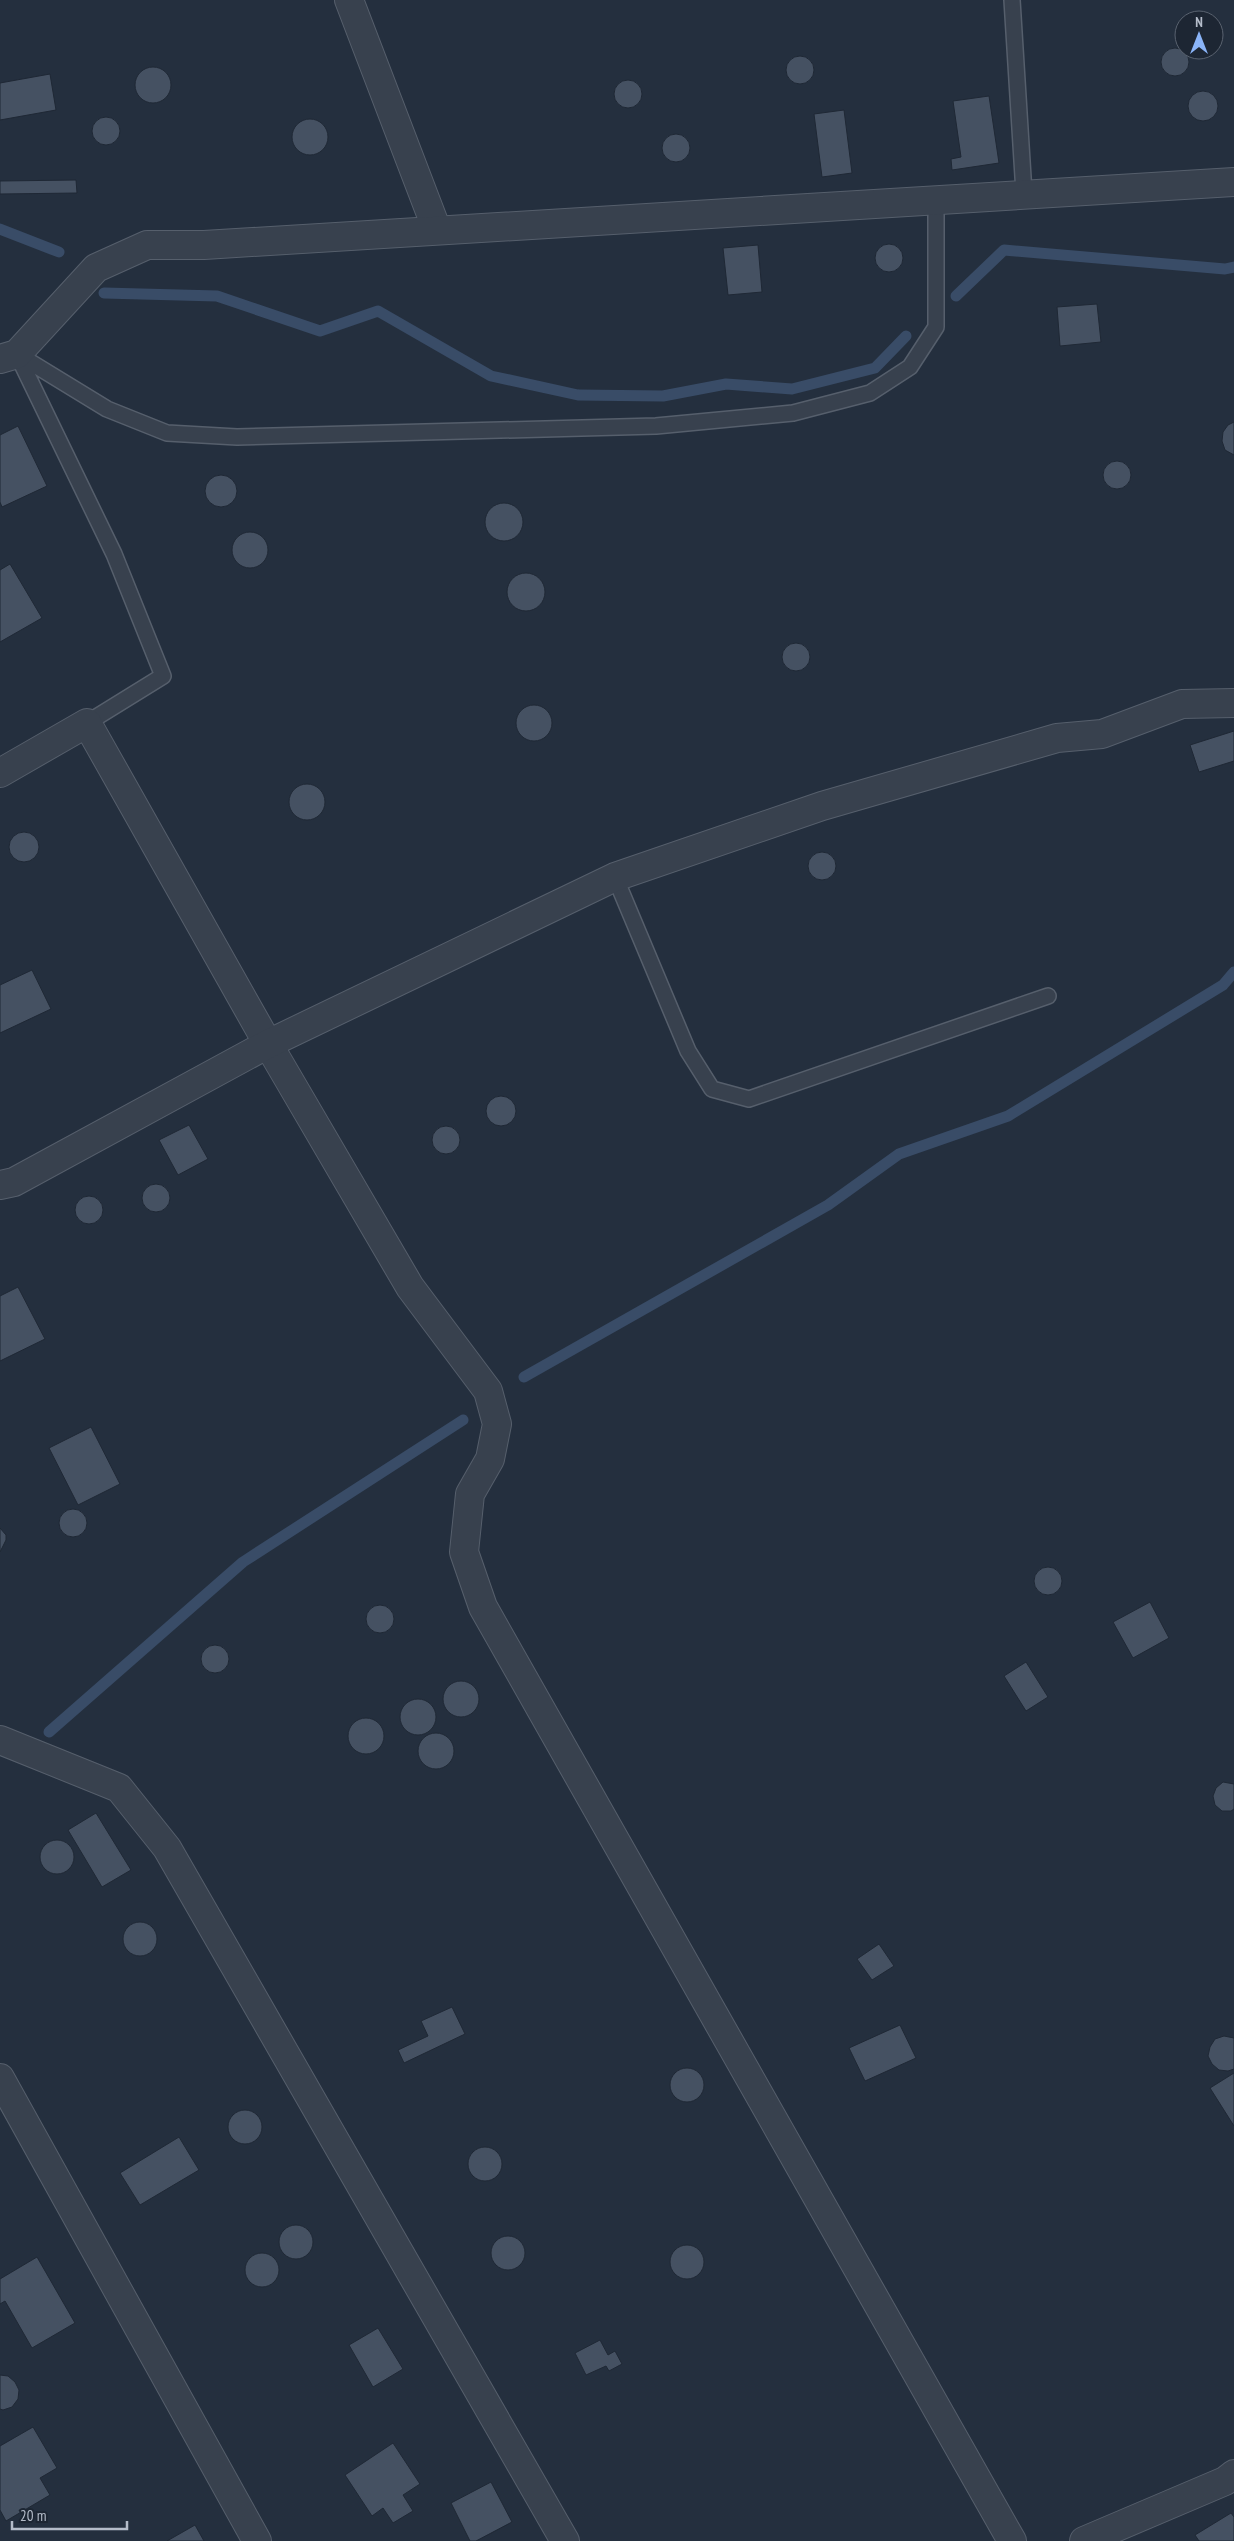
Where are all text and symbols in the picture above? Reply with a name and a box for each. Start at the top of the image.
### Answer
north arrow [1174,10,1224,60]
text: N [1195,13,1203,31]
scale bar [12,2498,128,2530]
text: 20 m [20,2506,46,2525]

